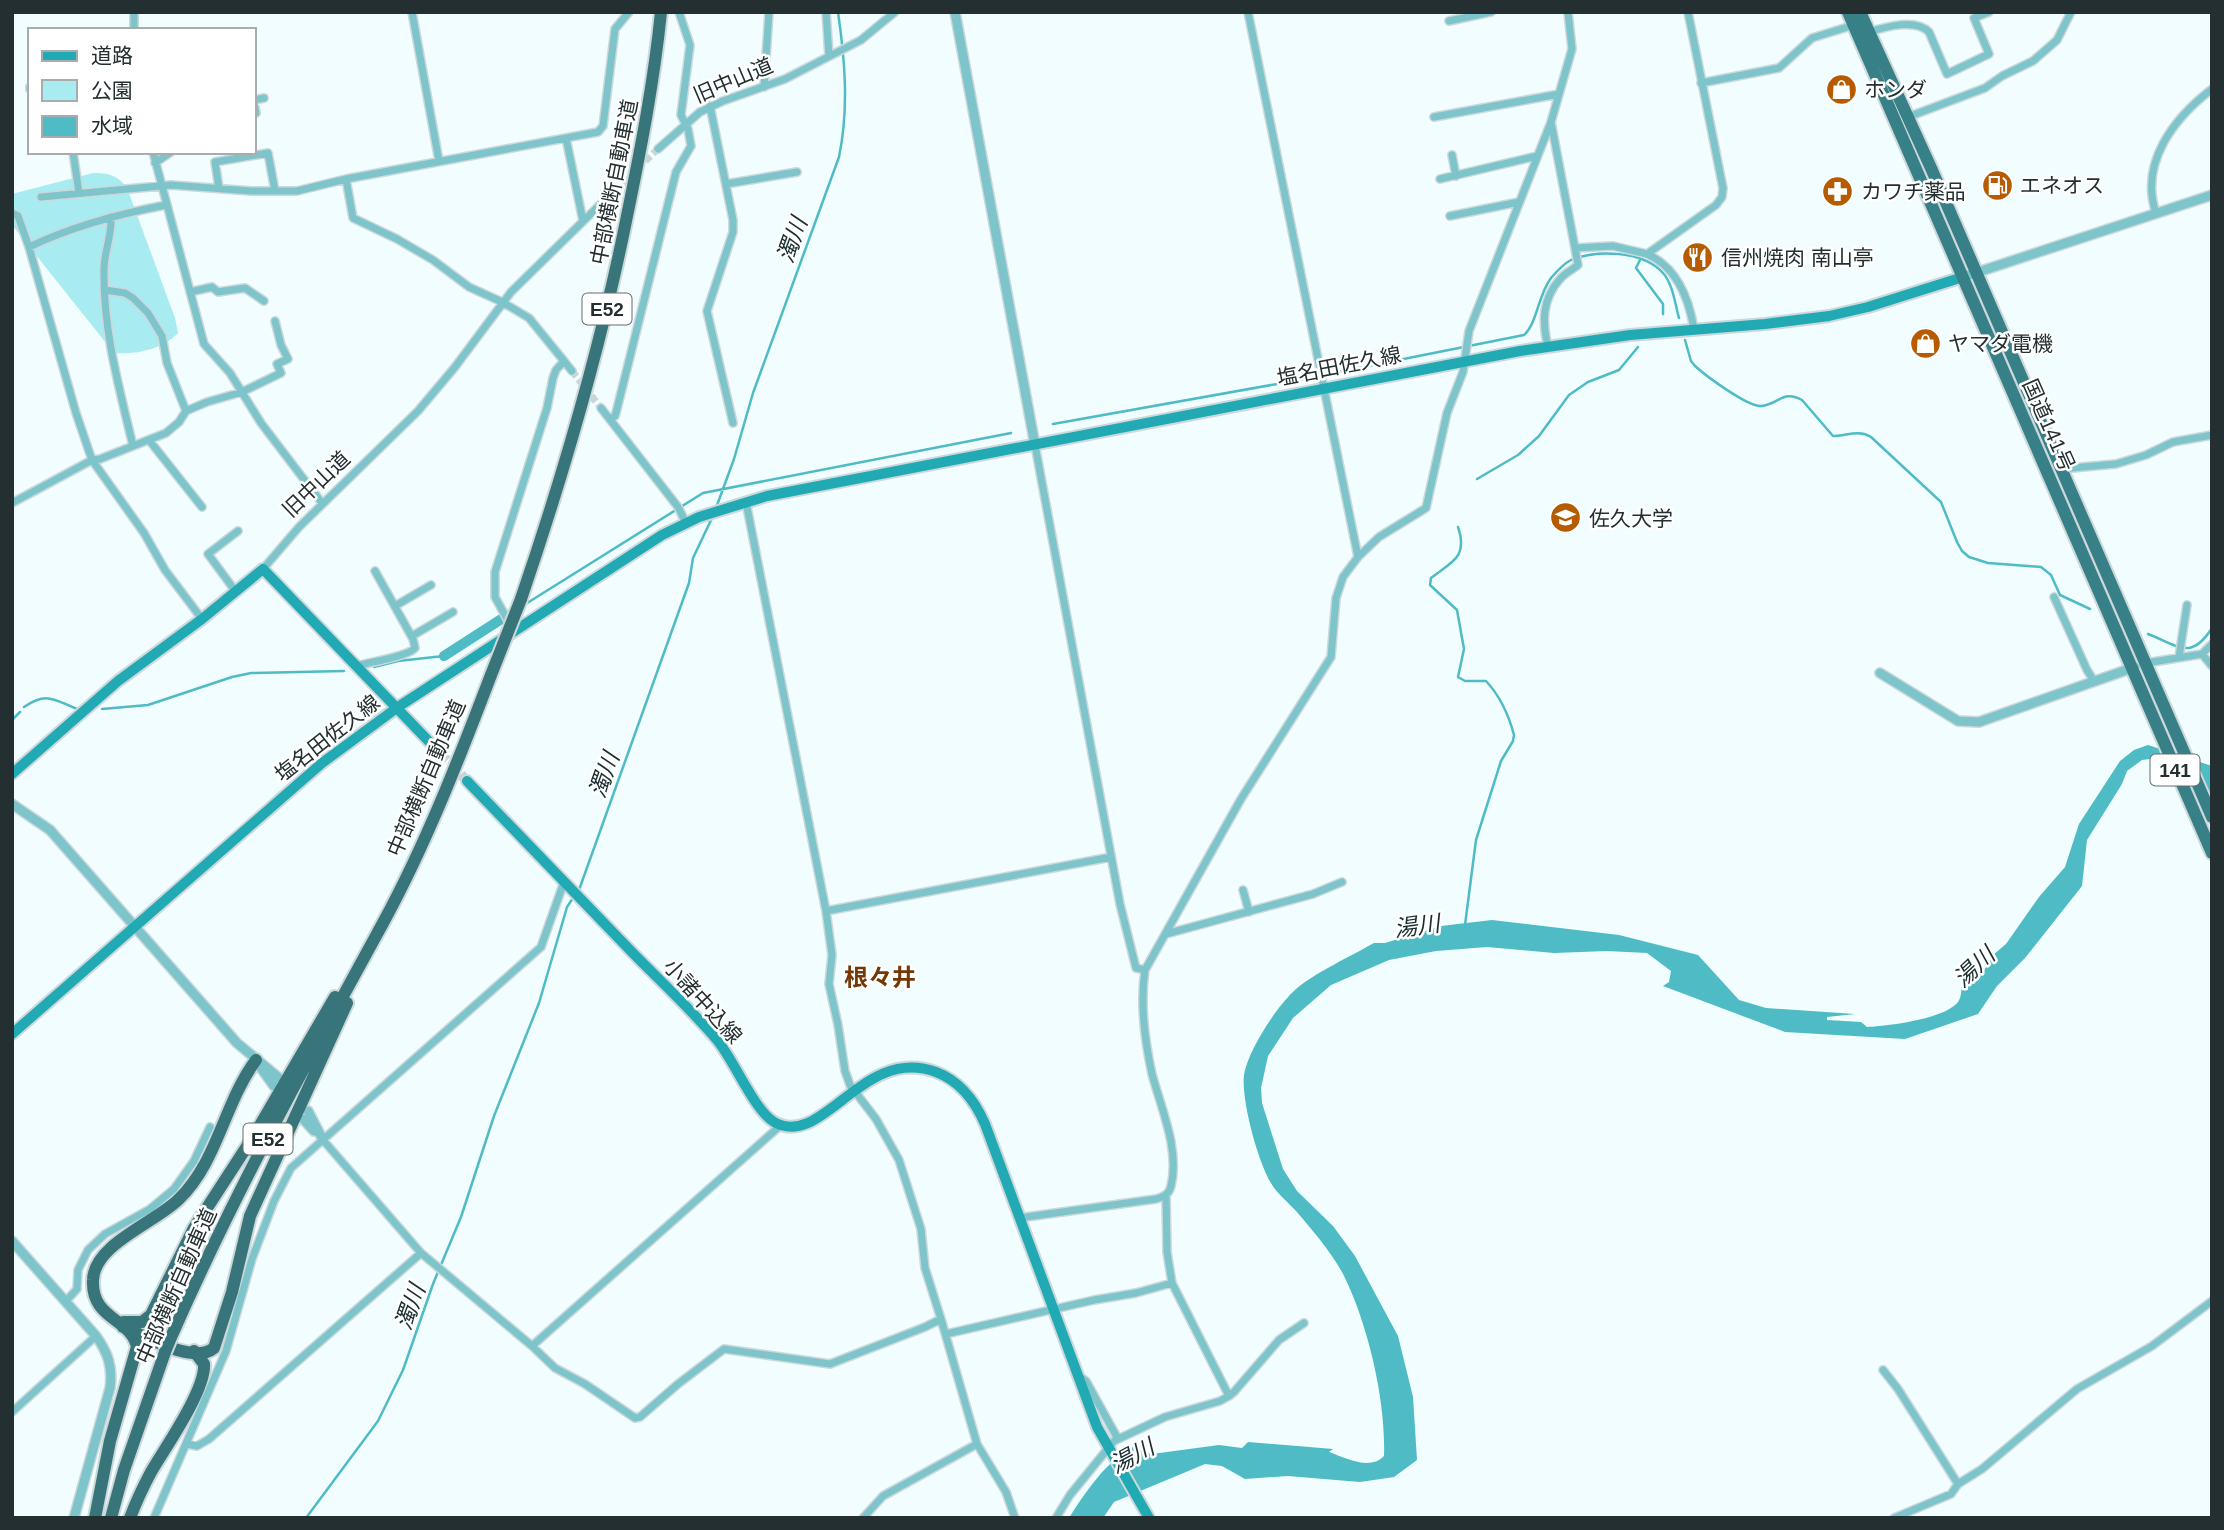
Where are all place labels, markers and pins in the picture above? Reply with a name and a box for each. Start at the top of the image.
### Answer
shop icon: ホンダ [1824,72,1858,106]
place label: ホンダ [1864,78,1927,101]
fuel station icon: エネオス [1980,168,2014,202]
pharmacy icon: カワチ薬品 [1821,174,1855,208]
place label: エネオス [2020,174,2104,197]
place label: カワチ薬品 [1861,180,1966,203]
restaurant icon: 信州焼肉 南山亭 [1681,240,1715,274]
place label: 信州焼肉 南山亭 [1721,246,1874,269]
shop icon: ヤマダ電機 [1908,326,1942,360]
place label: ヤマダ電機 [1948,332,2053,355]
school or university icon: 佐久大学 [1549,501,1583,535]
place label: 佐久大学 [1589,507,1673,530]

